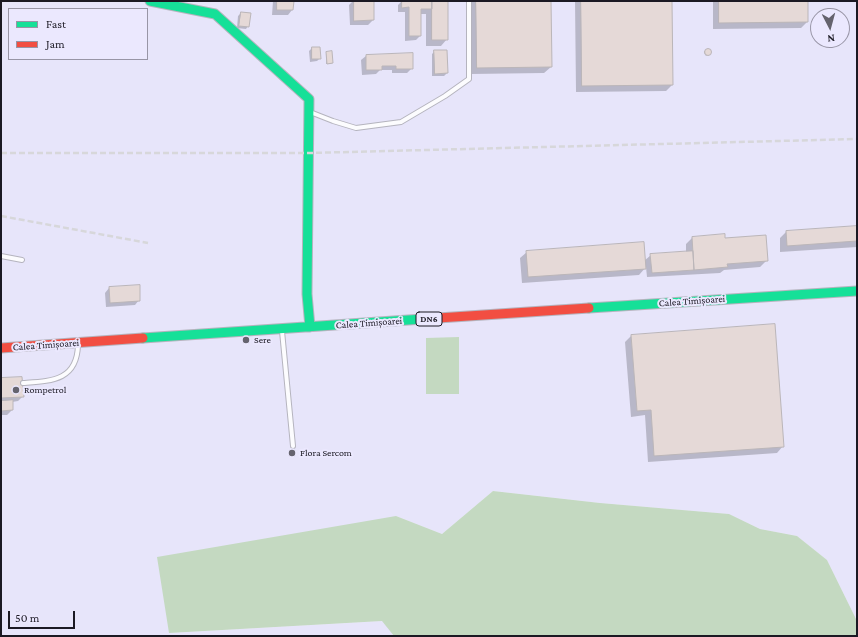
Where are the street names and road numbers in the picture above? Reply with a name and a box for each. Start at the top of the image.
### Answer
street label: Calea Timișoarei [658,293,726,309]
road number: DN6 [416,312,442,326]
street label: Calea Timișoarei [335,315,403,331]
street label: Calea Timișoarei [12,337,80,353]

